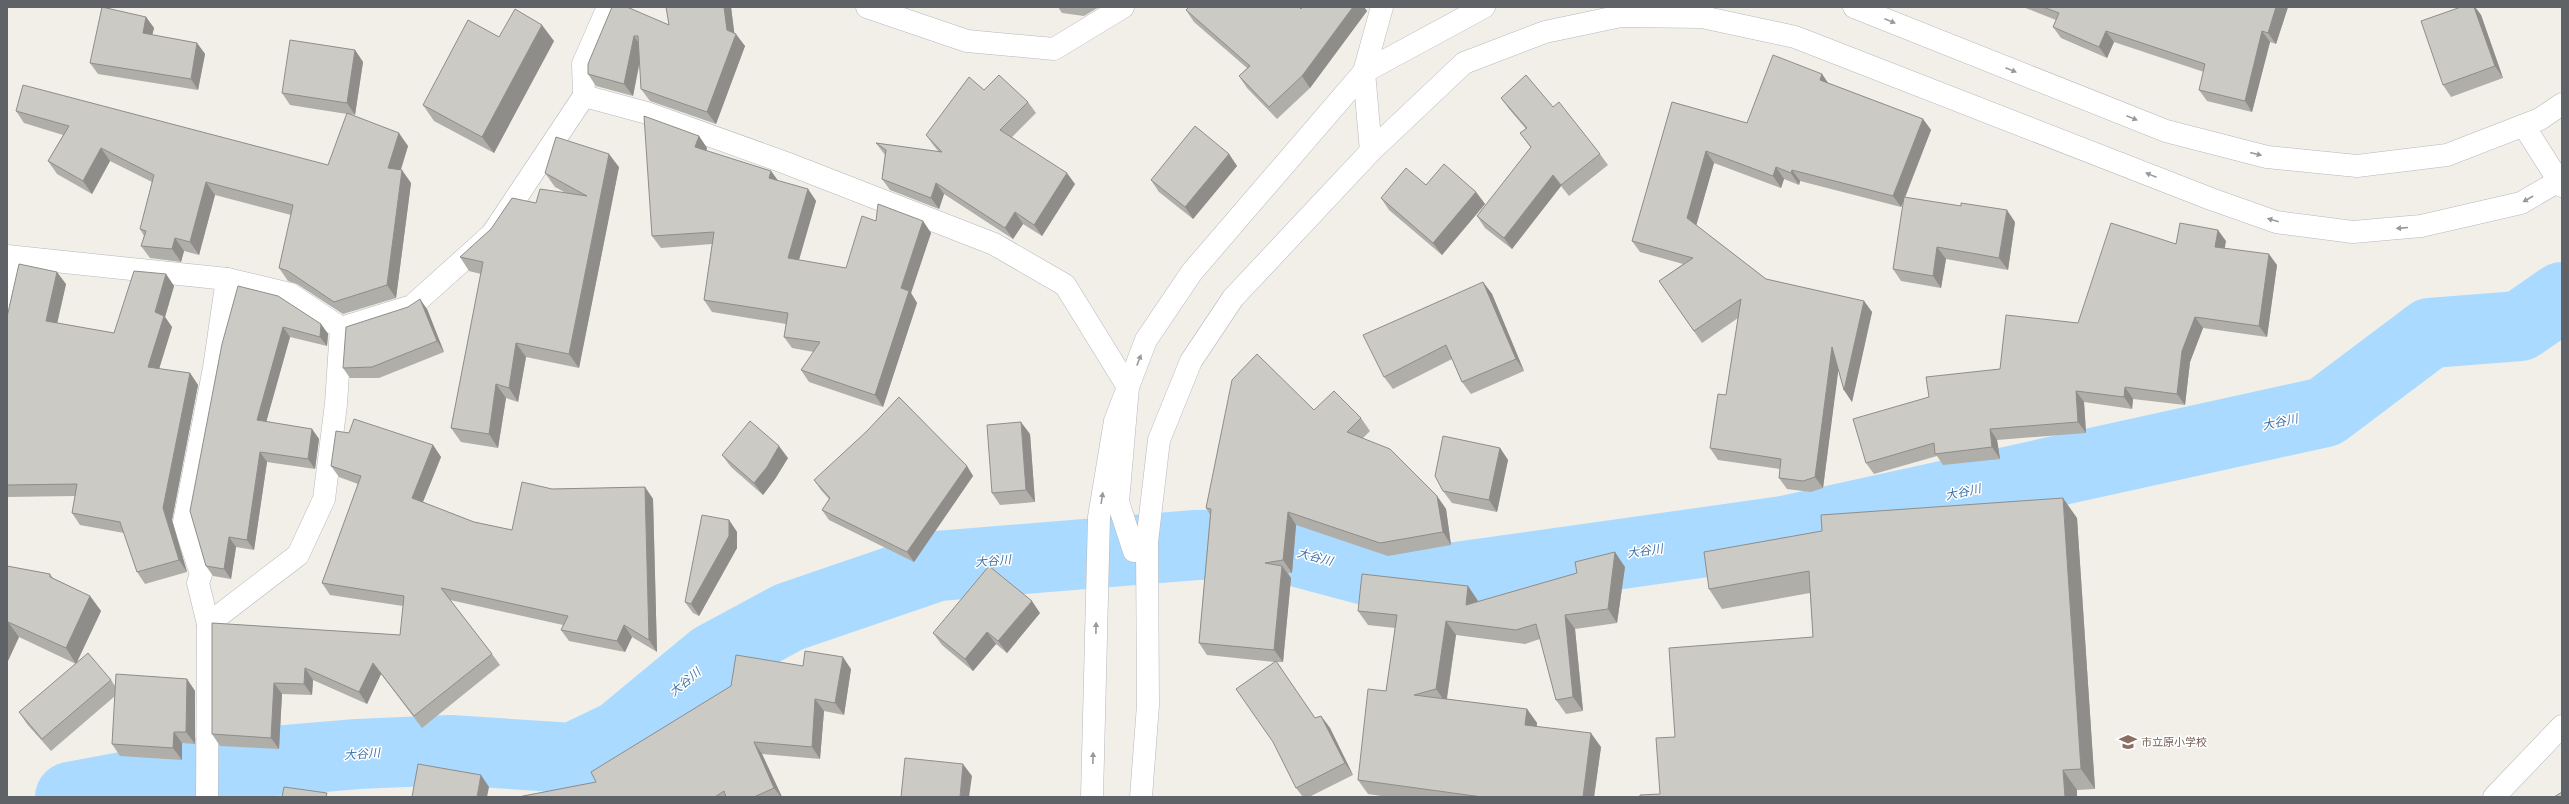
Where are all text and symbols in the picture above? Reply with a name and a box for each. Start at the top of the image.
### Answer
one-way arrow [1885,19,1897,25]
one-way arrow [2006,67,2018,73]
one-way arrow [2126,115,2138,121]
one-way arrow [2250,152,2263,158]
one-way arrow [2145,172,2157,178]
one-way arrow [2522,195,2534,202]
one-way arrow [2267,217,2279,223]
one-way arrow [2396,225,2408,231]
one-way arrow [1136,353,1142,365]
water label: 大谷川 [2261,410,2301,434]
water label: 大谷川 [1944,480,1984,504]
one-way arrow [1099,492,1105,504]
water label: 大谷川 [1626,540,1666,561]
water label: 大谷川 [1296,545,1336,570]
water label: 大谷川 [974,551,1014,571]
one-way arrow [1093,622,1100,634]
water label: 大谷川 [666,663,705,700]
school or university icon: 市立原小学校 [2118,732,2138,752]
place label: 市立原小学校 [2141,735,2207,749]
water label: 大谷川 [343,745,383,763]
one-way arrow [1090,751,1096,764]

